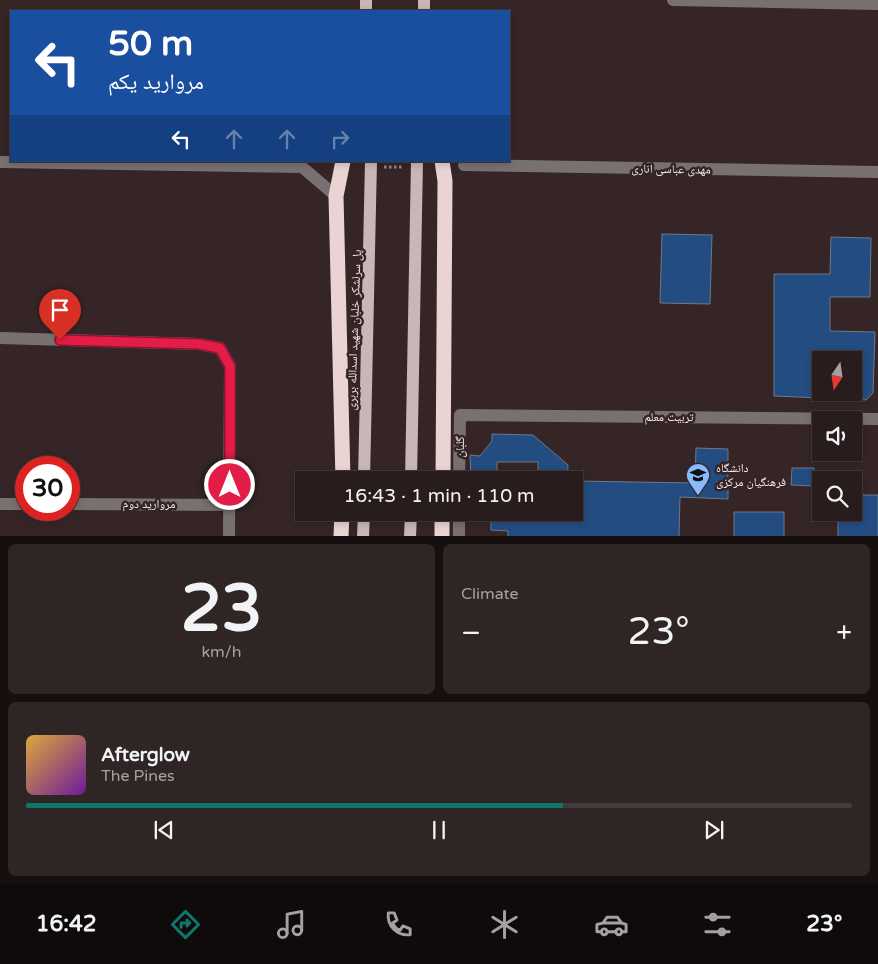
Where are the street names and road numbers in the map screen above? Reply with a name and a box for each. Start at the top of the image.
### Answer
street label: مهدی عباسی اناری [631,161,711,177]
street label: پل سرلشکر خلبان شهید اسدالله بربری [344,249,364,411]
street label: تربیت معلم [644,410,694,425]
street label: گلبان [453,436,468,458]
street label: مروارید دوم [123,497,175,512]

